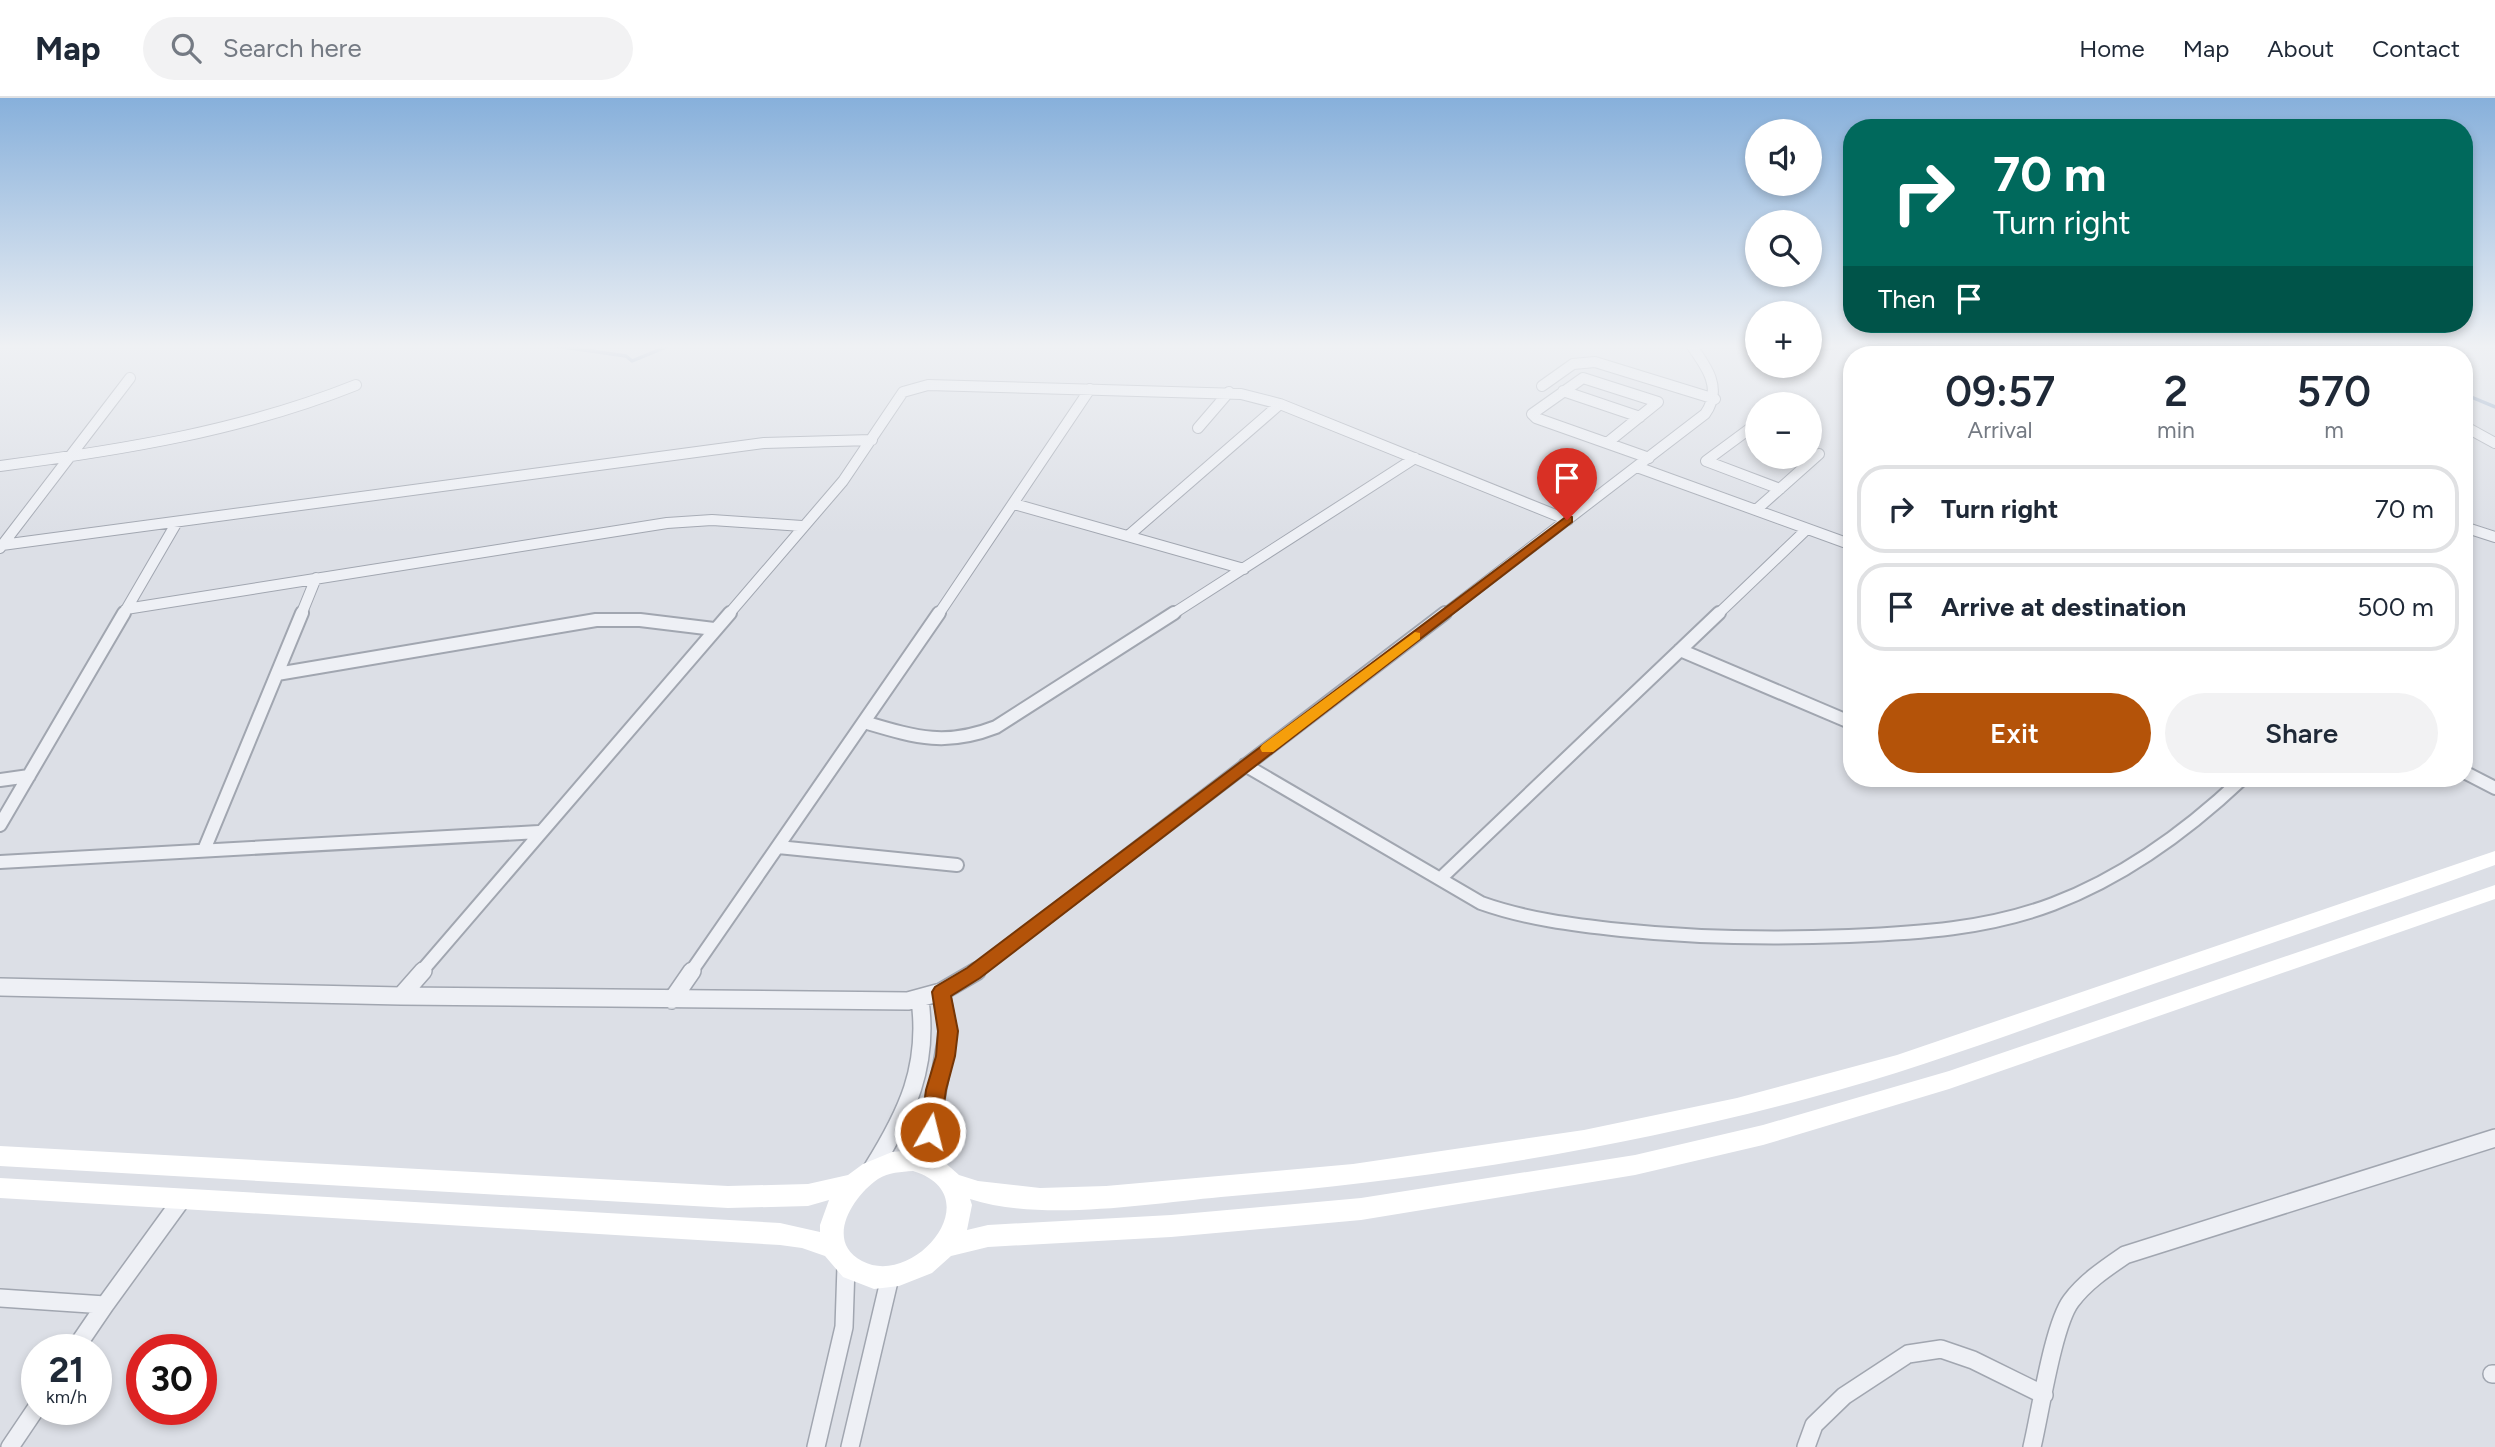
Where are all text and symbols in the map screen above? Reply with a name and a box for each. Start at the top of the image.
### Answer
search box [143,17,633,80]
text: Map [35,29,101,68]
icon: search [167,29,205,67]
text: Search here [223,32,362,64]
text: Home [2079,34,2145,63]
text: Map [2183,34,2229,63]
text: About [2267,34,2334,63]
text: Contact [2372,34,2460,63]
map controls [1745,119,1822,469]
button: sound [1745,119,1822,196]
text: 70 m [1993,144,2106,203]
icon: right [1878,147,1969,238]
text: Turn right [1993,204,2131,242]
button: search [1745,210,1822,287]
icon: arrive [1950,280,1988,318]
text: Then [1878,283,1936,315]
button: + [1745,301,1822,378]
text: 09:57 [1945,366,2055,417]
text: 2 [2164,366,2188,417]
text: 570 [2297,366,2371,417]
button: − [1745,392,1822,469]
text: Arrival [1968,416,2033,444]
text: min [2157,416,2195,444]
text: m [2324,416,2344,444]
pin [1537,448,1597,520]
icon: arrive [1548,459,1586,497]
icon: right [1882,490,1920,528]
text: Turn right [1941,493,2058,525]
text: 70 m [2375,493,2434,525]
icon: arrive [1882,588,1920,626]
text: Arrive at destination [1941,591,2186,623]
text: 500 m [2357,591,2434,623]
button: Exit [1878,693,2151,773]
button: Share [2165,693,2438,773]
position arrow [893,1095,967,1169]
speed limit sign: 30 [126,1334,217,1425]
text: 21 [49,1349,84,1391]
text: km/h [46,1386,87,1408]

